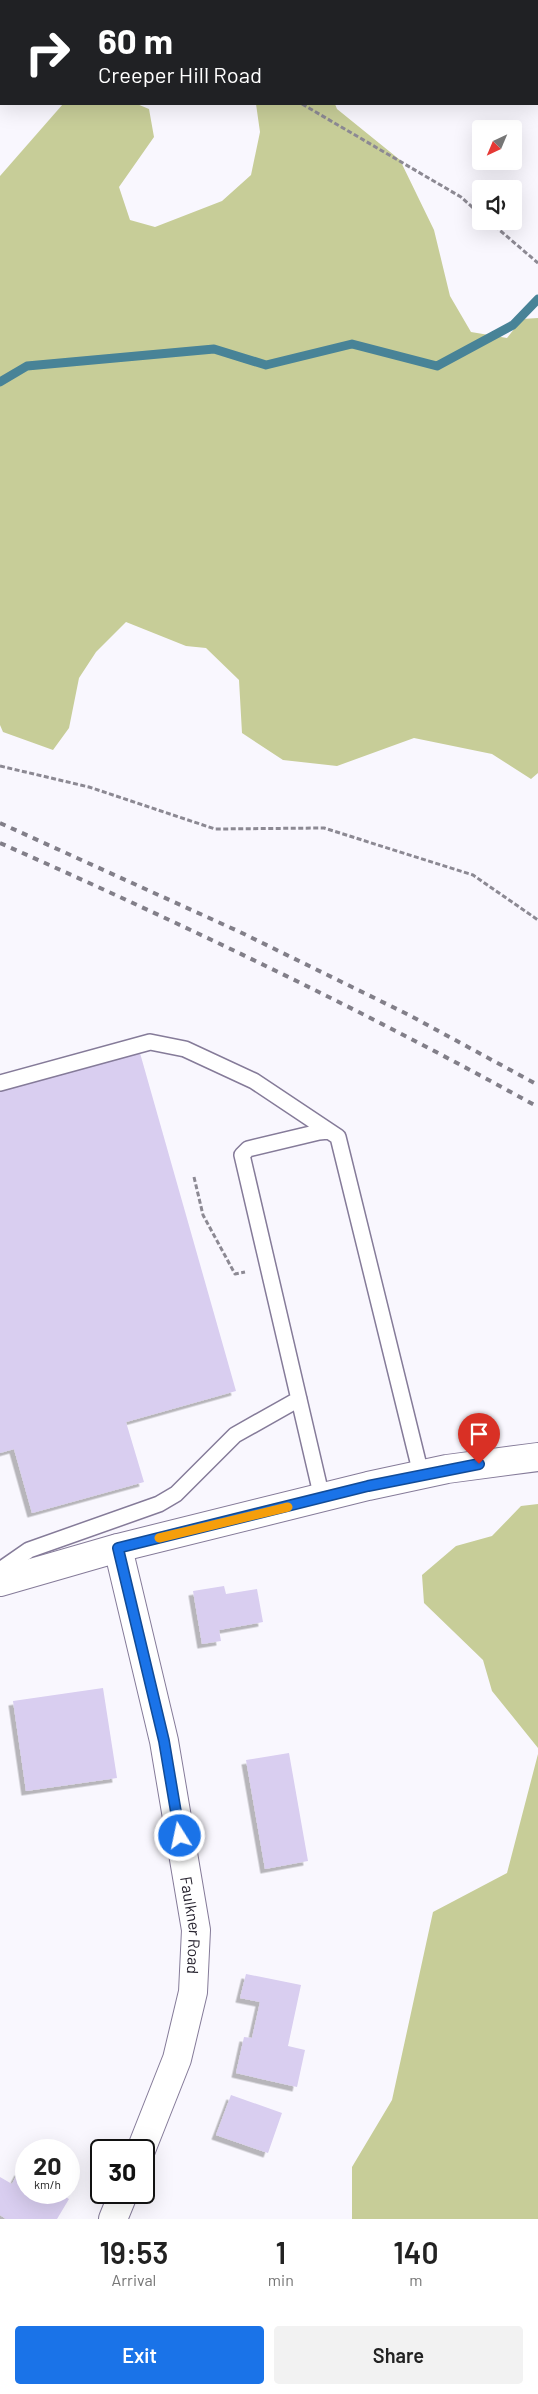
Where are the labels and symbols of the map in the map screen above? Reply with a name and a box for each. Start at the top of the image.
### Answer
north arrow [472,120,522,170]
pin [458,1413,500,1464]
position arrow [153,1809,205,1861]
street label: Faulkner Road [178,1875,206,1975]
speed limit sign: 30 [90,2139,155,2204]

